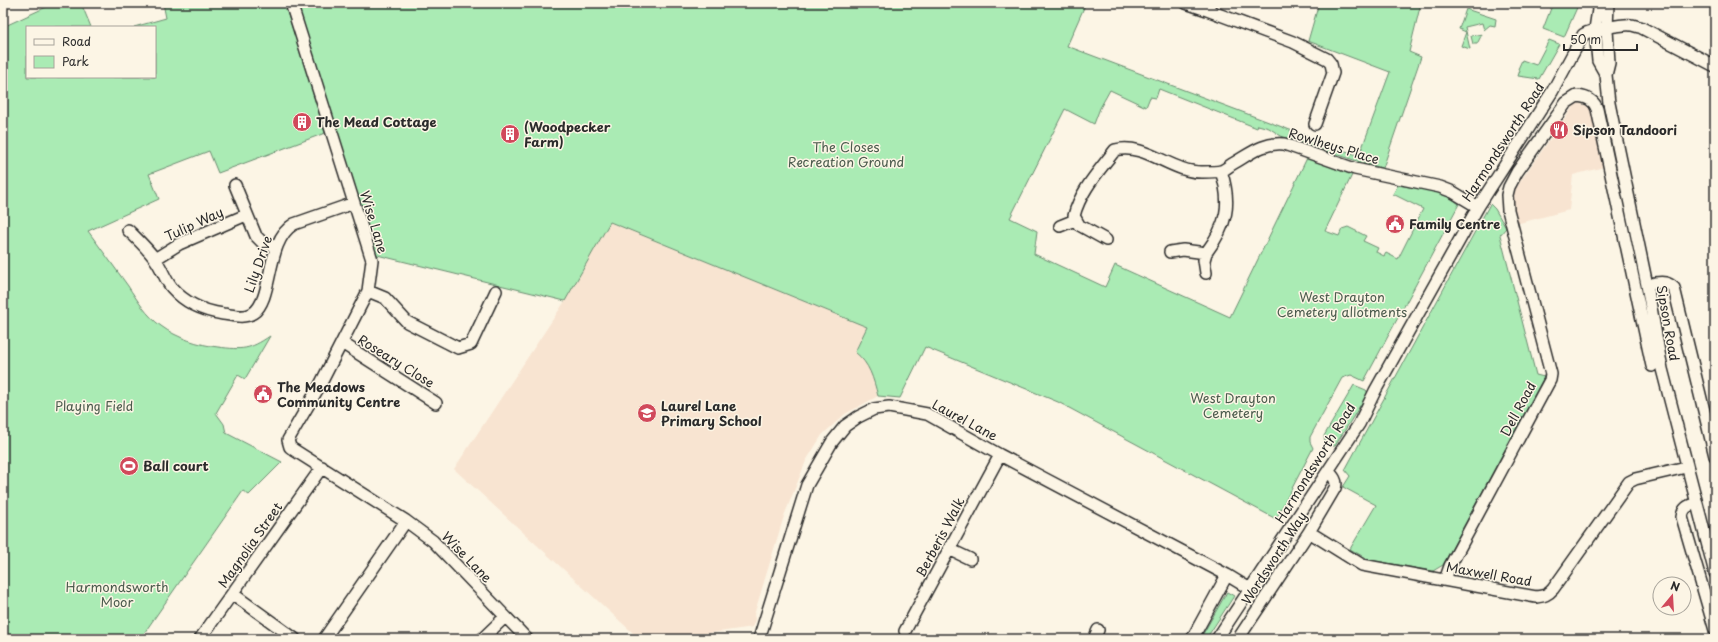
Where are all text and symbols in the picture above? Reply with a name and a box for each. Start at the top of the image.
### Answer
legend [26,26,156,78]
scale bar [1564,26,1637,52]
text: 50 m [1570,30,1601,48]
text: Road [62,32,91,50]
text: Park [62,52,89,70]
street label: Harmondsworth Road [1457,78,1548,205]
building icon: The Mead Cottage [291,111,313,133]
place label: The Mead Cottage [316,112,437,131]
place label: (Woodpecker Farm) [524,117,611,151]
restaurant icon: Sipson Tandoori [1548,119,1570,141]
place label: Sipson Tandoori [1573,120,1677,139]
building icon: (Woodpecker Farm) [499,123,521,145]
street label: Rowlheys Place [1287,123,1382,168]
park label: The Closes Recreation Ground [788,137,904,171]
street label: Wise Lane [356,188,393,256]
street label: Tulip Way [161,202,226,245]
public building icon: Family Centre [1384,213,1406,235]
place label: Family Centre [1409,214,1500,233]
street label: Lily Drive [239,233,276,295]
street label: Sipson Road [1652,283,1685,362]
park label: West Drayton Cemetery allotments [1277,287,1407,321]
street label: Roseary Close [354,329,438,392]
place label: The Meadows Community Centre [277,377,400,411]
street label: Dell Road [1495,378,1540,440]
public building icon: The Meadows Community Centre [252,383,274,405]
park label: West Drayton Cemetery [1190,388,1276,422]
street label: Laurel Lane [929,394,1001,445]
park label: Playing Field [55,396,133,415]
place label: Laurel Lane Primary School [661,396,762,430]
street label: Harmondsworth Road [1270,399,1359,527]
school or university icon: Laurel Lane Primary School [636,402,658,424]
sports icon: Ball court [118,455,140,477]
place label: Ball court [143,456,209,475]
street label: Berberis Walk [911,493,969,580]
street label: Magnolia Street [213,498,286,591]
street label: Wordsworth Way [1236,507,1311,608]
street label: Wise Lane [438,527,497,587]
street label: Maxwell Road [1445,557,1533,590]
north arrow [1652,576,1692,616]
park label: Harmondsworth Moor [66,577,169,611]
text: N [1668,577,1682,596]

